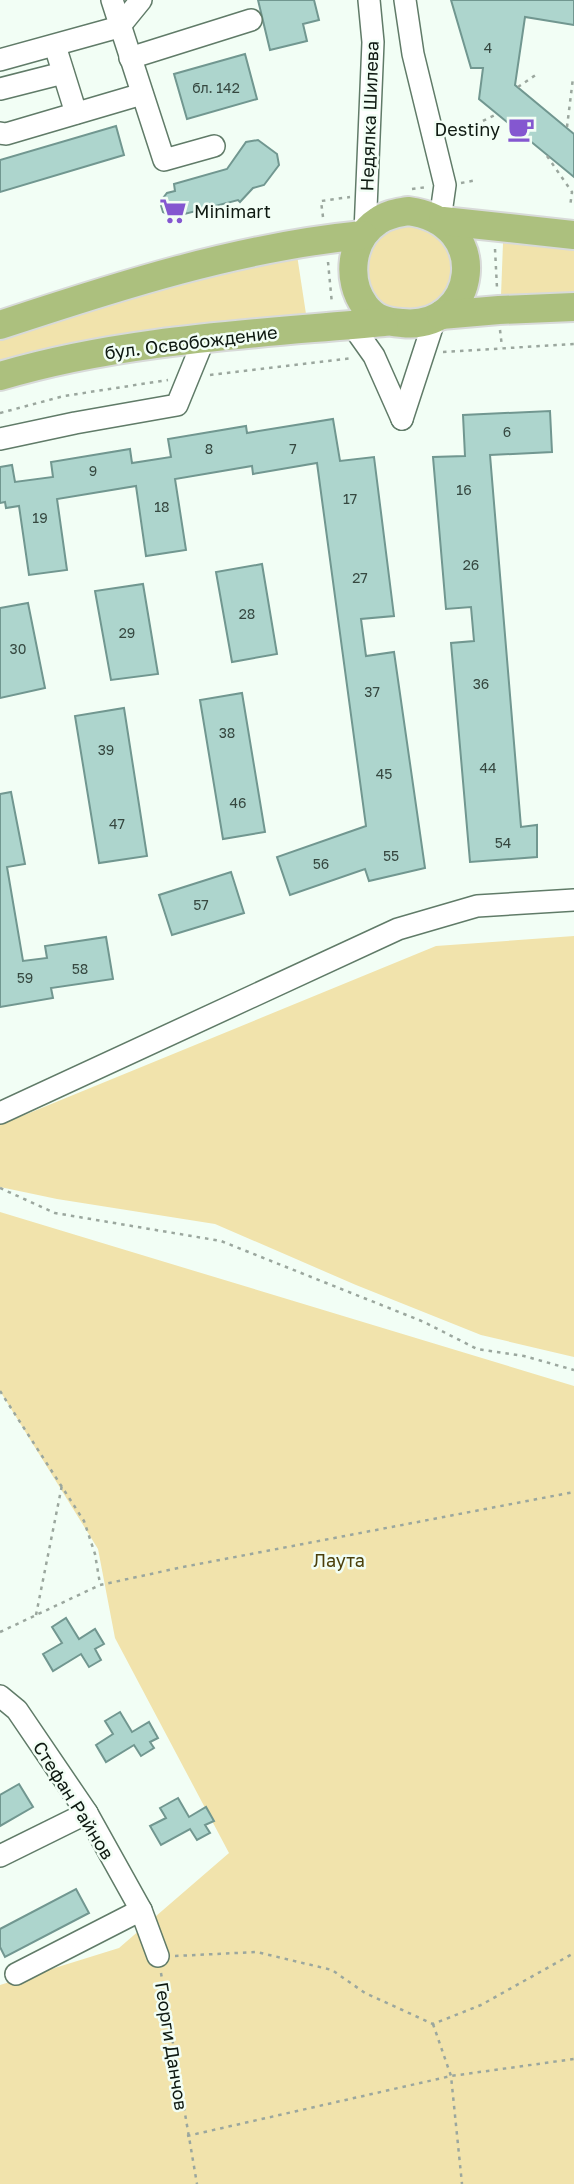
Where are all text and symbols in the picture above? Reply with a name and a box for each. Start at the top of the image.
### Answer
house number: 4 [484,39,492,56]
street label: Недялка Шилева [355,40,383,192]
house number: бл. 142 [192,79,240,96]
cafe icon: Destiny [506,114,536,144]
place label: Destiny [435,118,500,140]
supermarket icon: Minimart [158,196,188,226]
place label: Minimart [194,200,271,222]
street label: бул. Освобождение [103,320,279,364]
house number: 6 [503,423,511,440]
house number: 8 [205,440,213,457]
house number: 7 [289,440,297,457]
house number: 9 [89,462,97,479]
house number: 16 [456,481,472,498]
house number: 17 [343,490,357,507]
house number: 18 [154,498,170,515]
house number: 19 [32,509,48,526]
house number: 26 [463,556,479,573]
house number: 27 [352,569,368,586]
house number: 28 [239,605,255,622]
house number: 29 [119,624,135,641]
house number: 30 [10,640,26,657]
house number: 36 [473,675,489,692]
house number: 37 [364,683,380,700]
house number: 38 [219,724,235,741]
house number: 39 [98,741,114,758]
house number: 44 [479,759,497,776]
house number: 45 [376,765,392,782]
house number: 46 [229,794,247,811]
house number: 47 [109,815,125,832]
house number: 54 [495,834,511,851]
house number: 55 [383,847,399,864]
house number: 56 [313,855,329,872]
house number: 57 [193,896,209,913]
house number: 58 [72,960,88,977]
house number: 59 [17,969,33,986]
park label: Лаута [313,1549,365,1571]
street label: Стефан Райнов [29,1737,119,1863]
street label: Георги Данчов [151,1980,193,2112]

